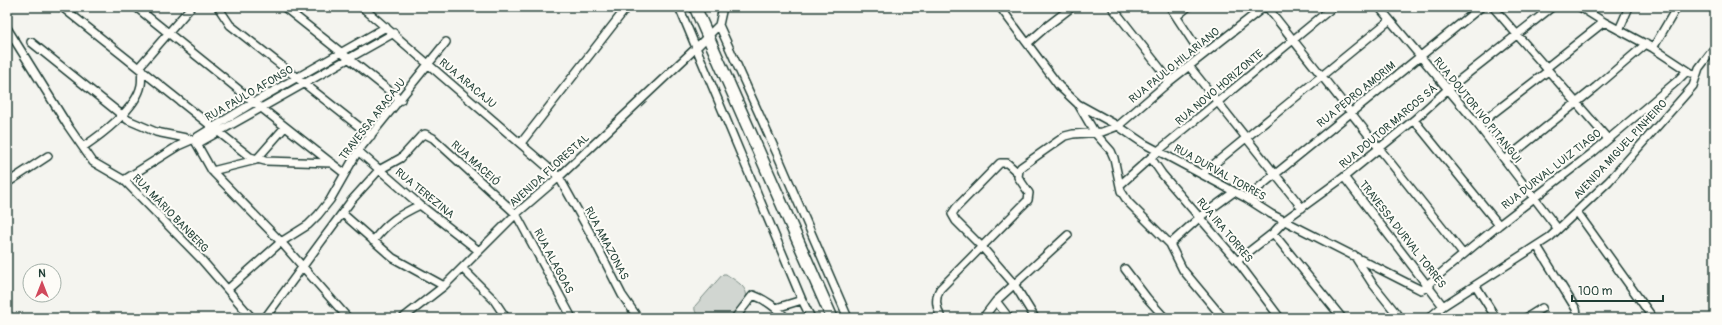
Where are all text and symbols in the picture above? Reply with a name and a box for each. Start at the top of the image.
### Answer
street label: RUA PAULO HILARIANO [1127,25,1222,106]
street label: RUA NOVO HORIZONTE [1173,47,1266,128]
street label: RUA DOUTOR IVO PITANGUI [1431,55,1524,166]
street label: RUA ARACAJU [437,56,499,111]
street label: RUA PEDRO AMORIM [1315,59,1398,130]
street label: RUA PAULO AFONSO [203,63,296,124]
street label: TRAVESSA ARACAJU [336,76,408,163]
street label: RUA DOUTOR MARCOS SÁ [1337,82,1440,171]
street label: AVENIDA MIGUEL PINHEIRO [1571,97,1670,202]
street label: RUA DURVAL LUIZ TIAGO [1499,127,1604,212]
street label: AVENIDA FLORESTAL [507,131,592,210]
street label: RUA MACEIÓ [449,137,503,189]
street label: RUA DURVAL TORRES [1171,142,1268,203]
street label: RUA TEREZINA [393,166,457,221]
street label: RUA MÁRIO BANBERG [130,172,211,255]
street label: TRAVESSA DURVAL TORRES [1357,178,1449,291]
street label: RUA IRA TORRES [1194,195,1255,265]
street label: RUA AMAZONAS [582,204,631,282]
street label: RUA ALAGOAS [531,227,576,296]
north arrow [22,263,62,303]
text: N [38,267,46,280]
scale bar [1572,277,1663,303]
text: 100 m [1578,284,1613,299]

